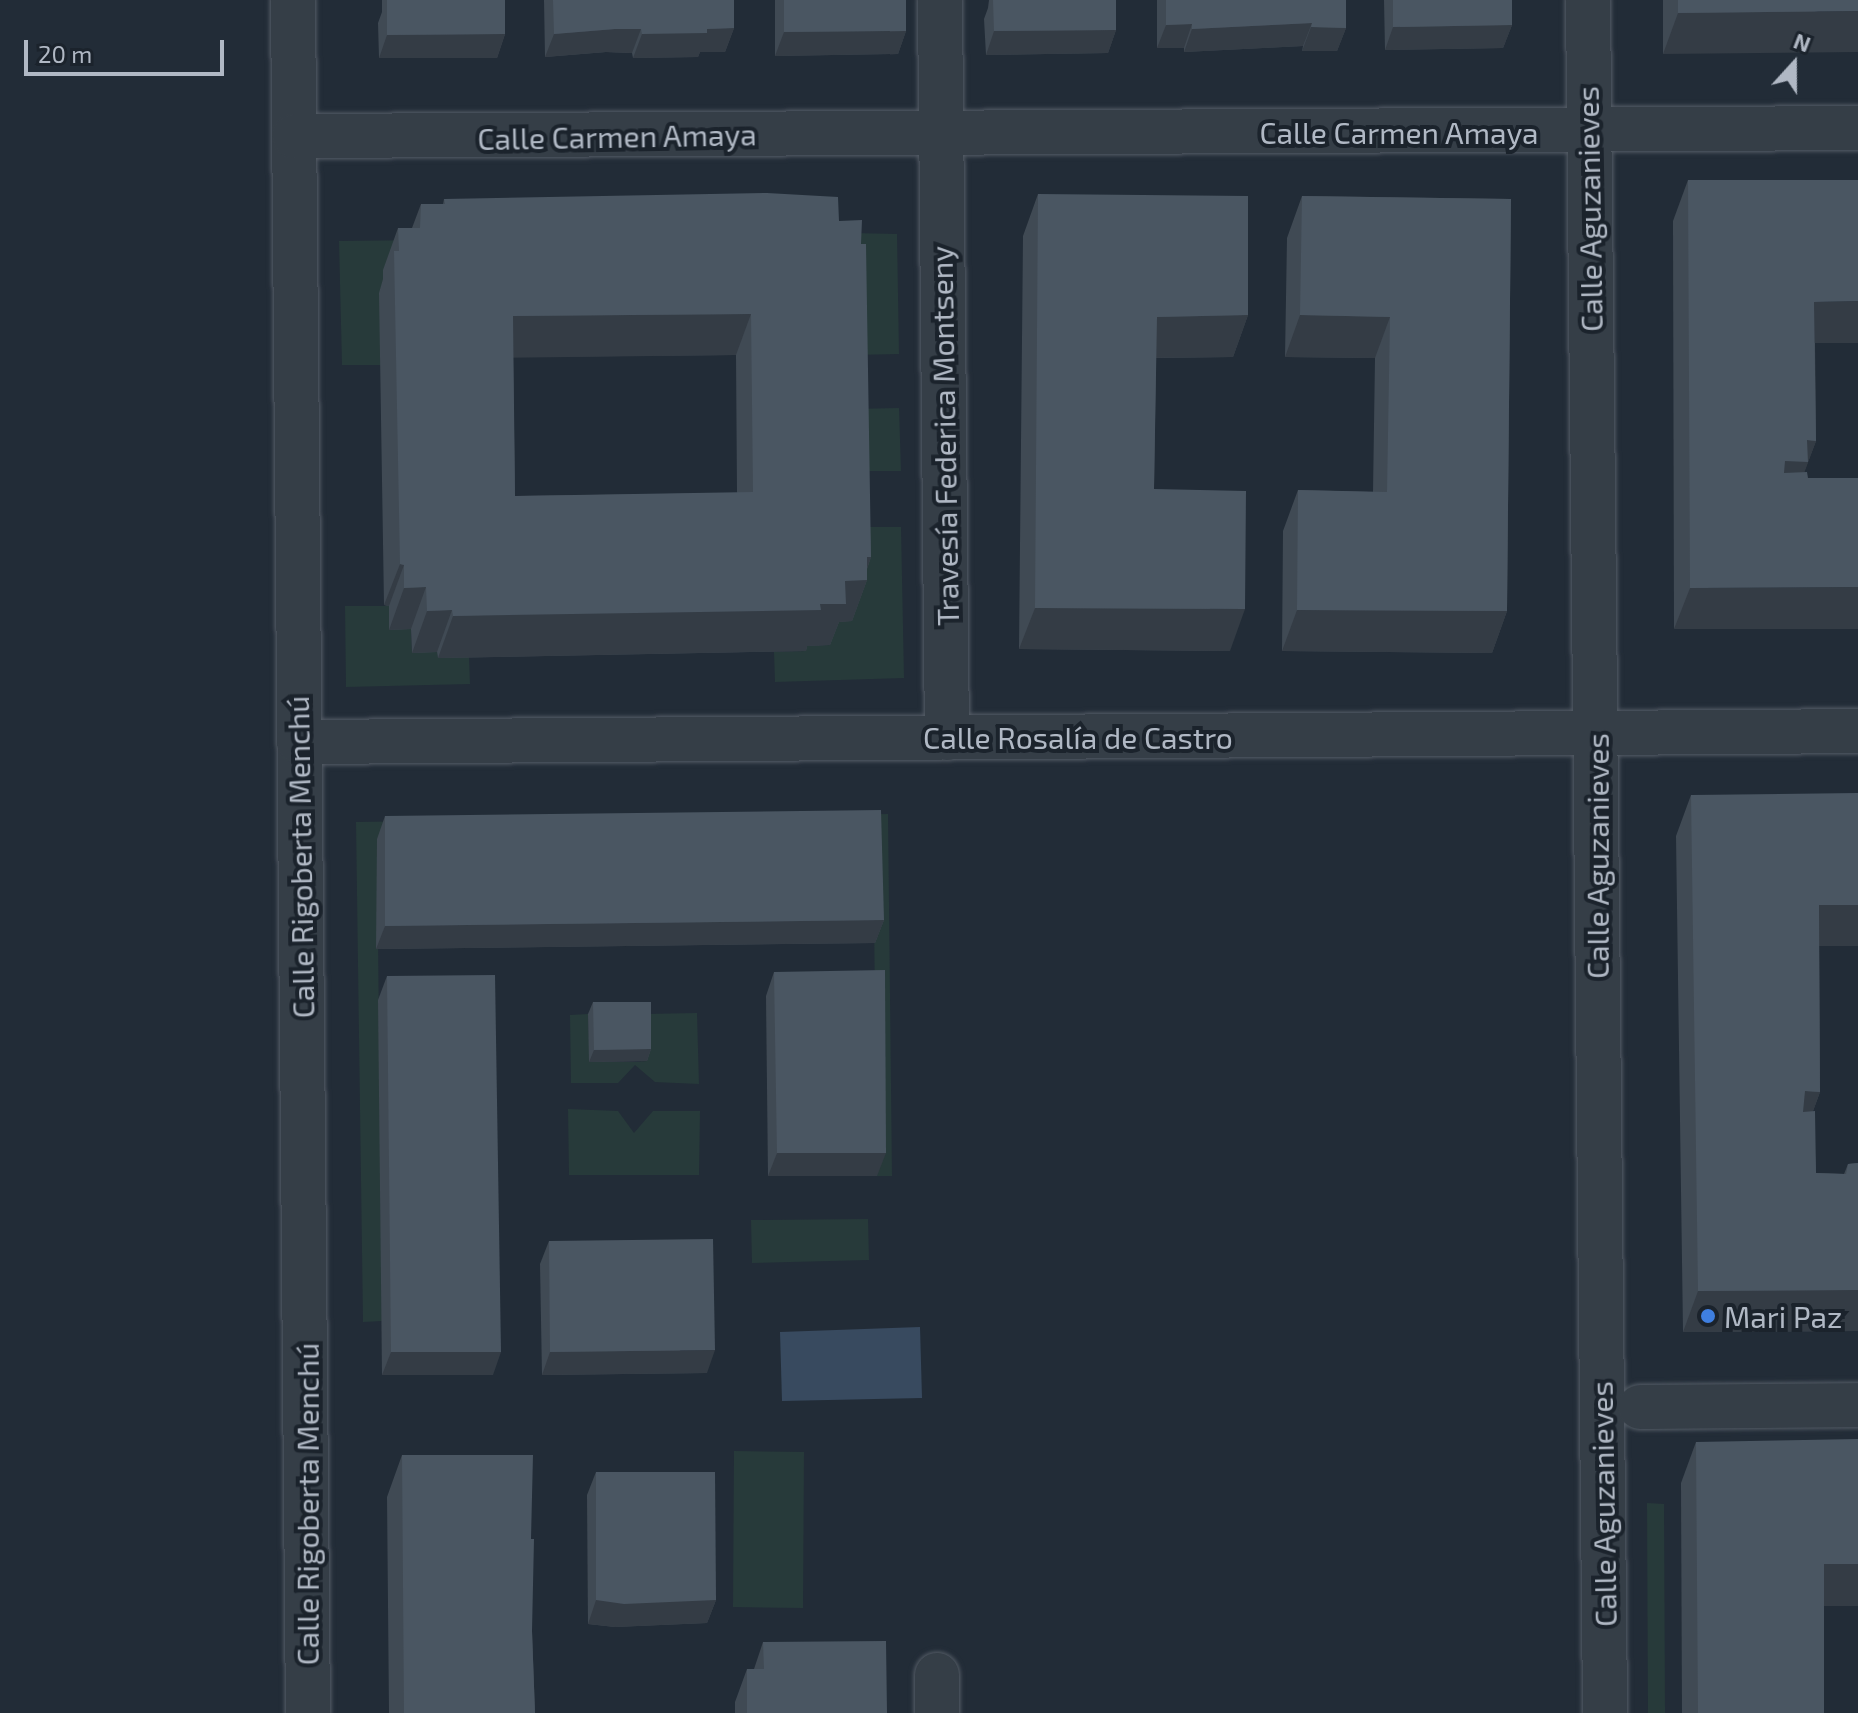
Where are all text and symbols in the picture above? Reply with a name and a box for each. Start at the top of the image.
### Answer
scale bar [28,24,228,74]
north arrow [1754,24,1834,104]
text: N [1791,27,1815,57]
text: 20 m [38,39,92,68]
street label: Calle Aguzanieves [1569,85,1609,333]
street label: Calle Carmen Amaya [1259,114,1539,150]
street label: Calle Carmen Amaya [477,116,757,156]
street label: Travesía Federica Montseny [923,246,965,626]
street label: Calle Rigoberta Menchú [279,695,321,1019]
street label: Calle Rosalía de Castro [923,719,1233,755]
street label: Calle Aguzanieves [1579,733,1615,979]
place label: Mari Paz [1724,1298,1842,1334]
marker: Mari Paz [1699,1307,1717,1325]
street label: Calle Rigoberta Menchú [289,1343,325,1665]
street label: Calle Aguzanieves [1583,1380,1623,1628]

